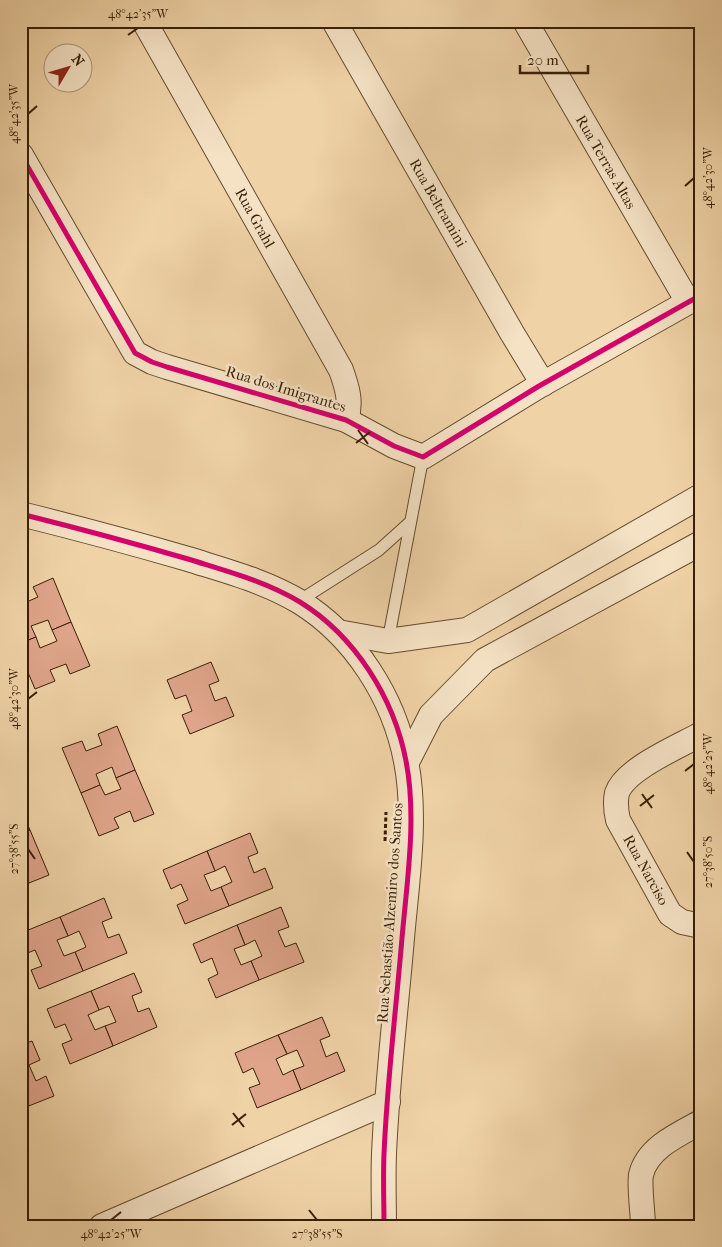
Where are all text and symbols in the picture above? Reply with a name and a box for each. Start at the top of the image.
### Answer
text: 48°42'35"W [108,7,169,21]
north arrow [42,42,92,92]
scale bar [520,42,587,74]
text: N [68,51,88,70]
text: 20 m [527,51,559,69]
text: 48°42'35"W [7,83,21,144]
street label: Rua Terras Altas [572,112,640,213]
text: 48°42'30"W [701,146,715,209]
street label: Rua Beltramini [405,156,471,251]
street label: Rua Grahl [231,185,279,251]
street label: Rua dos Imigrantes [224,362,349,416]
text: 48°42'30"W [7,667,21,730]
text: 48°42'25"W [701,732,715,795]
street label: Rua Sebastião Alzemiro dos Santos [373,802,407,1024]
text: 27°38'55"S [7,823,21,875]
street label: Rua Narciso [619,832,673,909]
text: 27°38'50"S [701,836,715,888]
text: 48°42'25"W [80,1227,143,1241]
text: 27°38'55"S [291,1227,343,1241]

